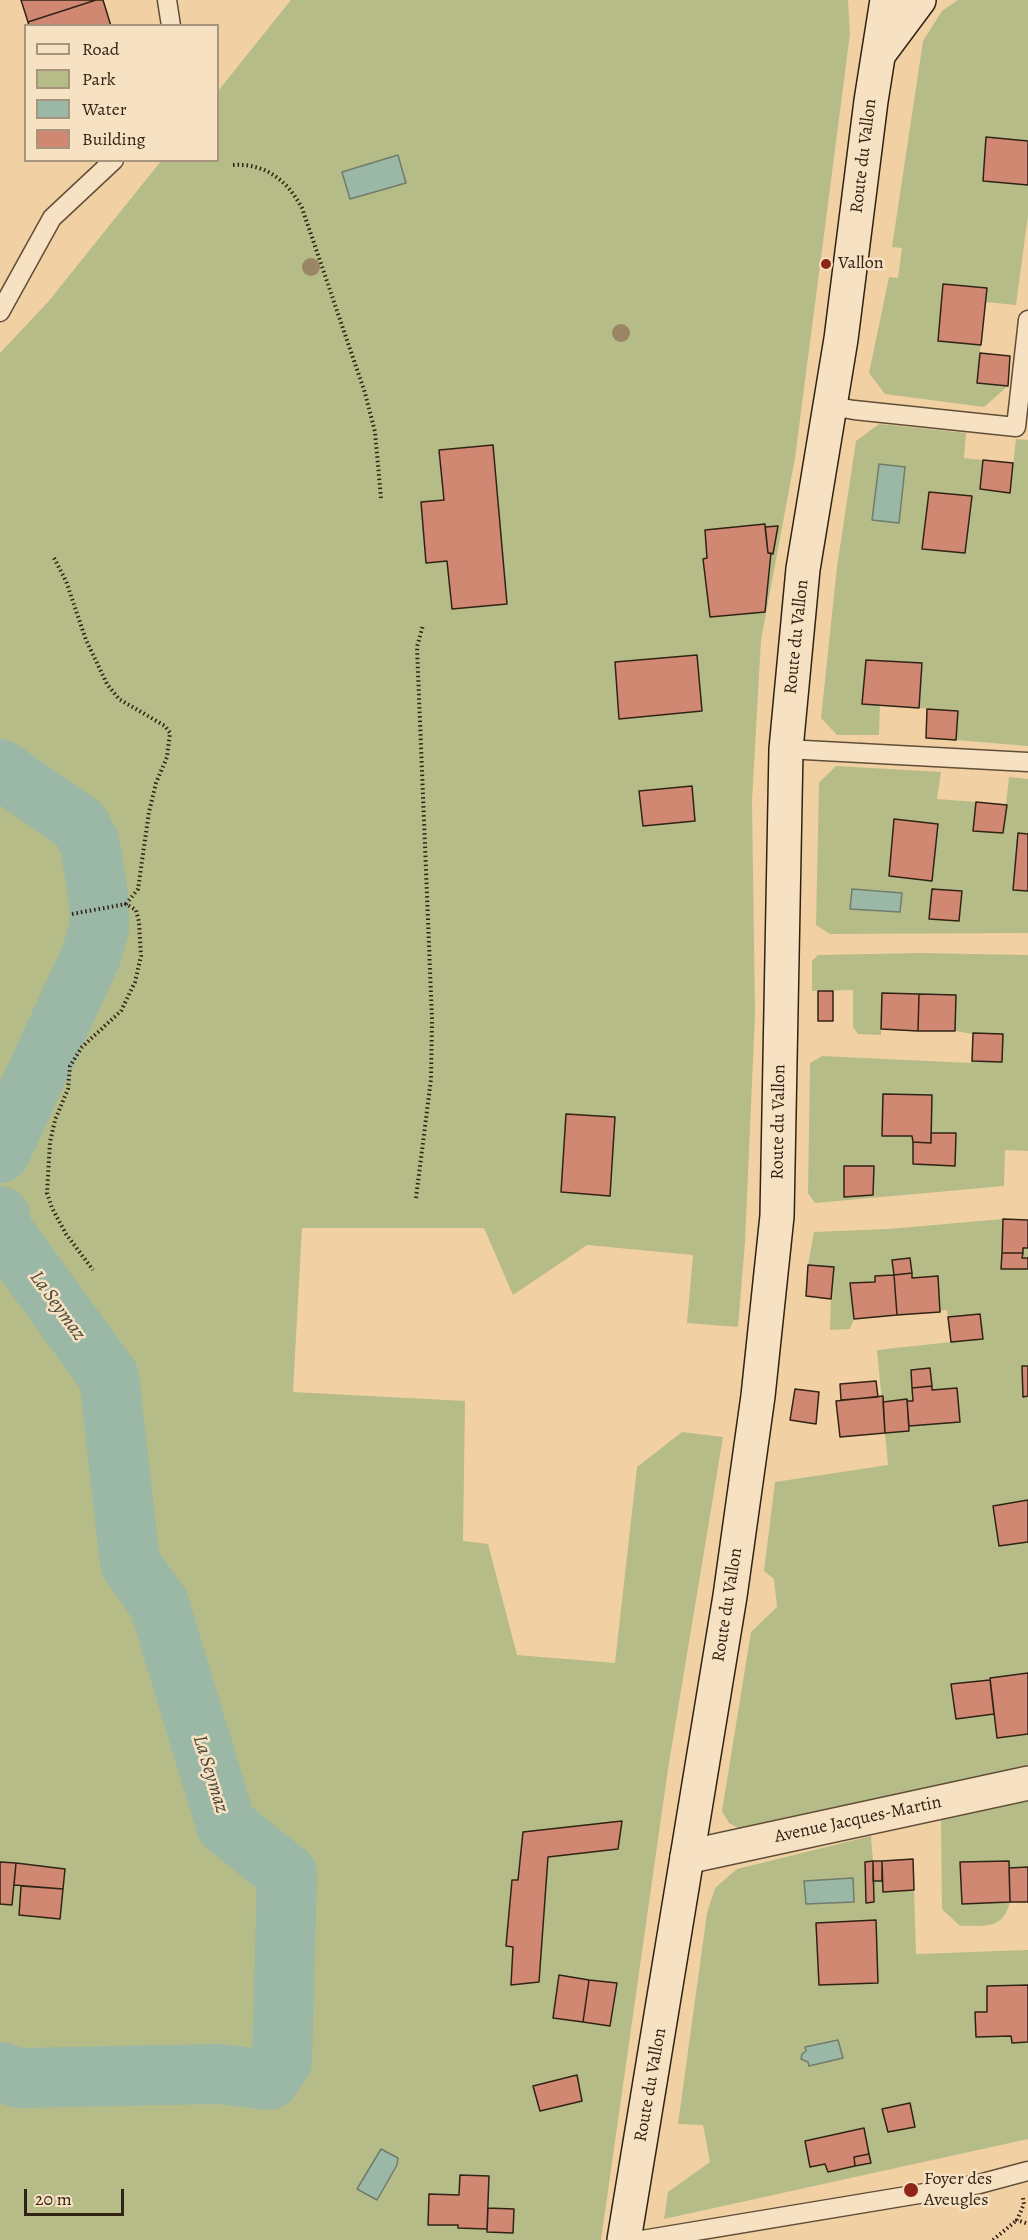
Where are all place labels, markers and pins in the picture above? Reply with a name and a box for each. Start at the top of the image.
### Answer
place label: Vallon [838,253,884,275]
marker: Vallon [819,257,833,271]
place label: Foyer des Aveugles [924,2169,992,2212]
marker: Foyer des Aveugles [902,2181,920,2199]

